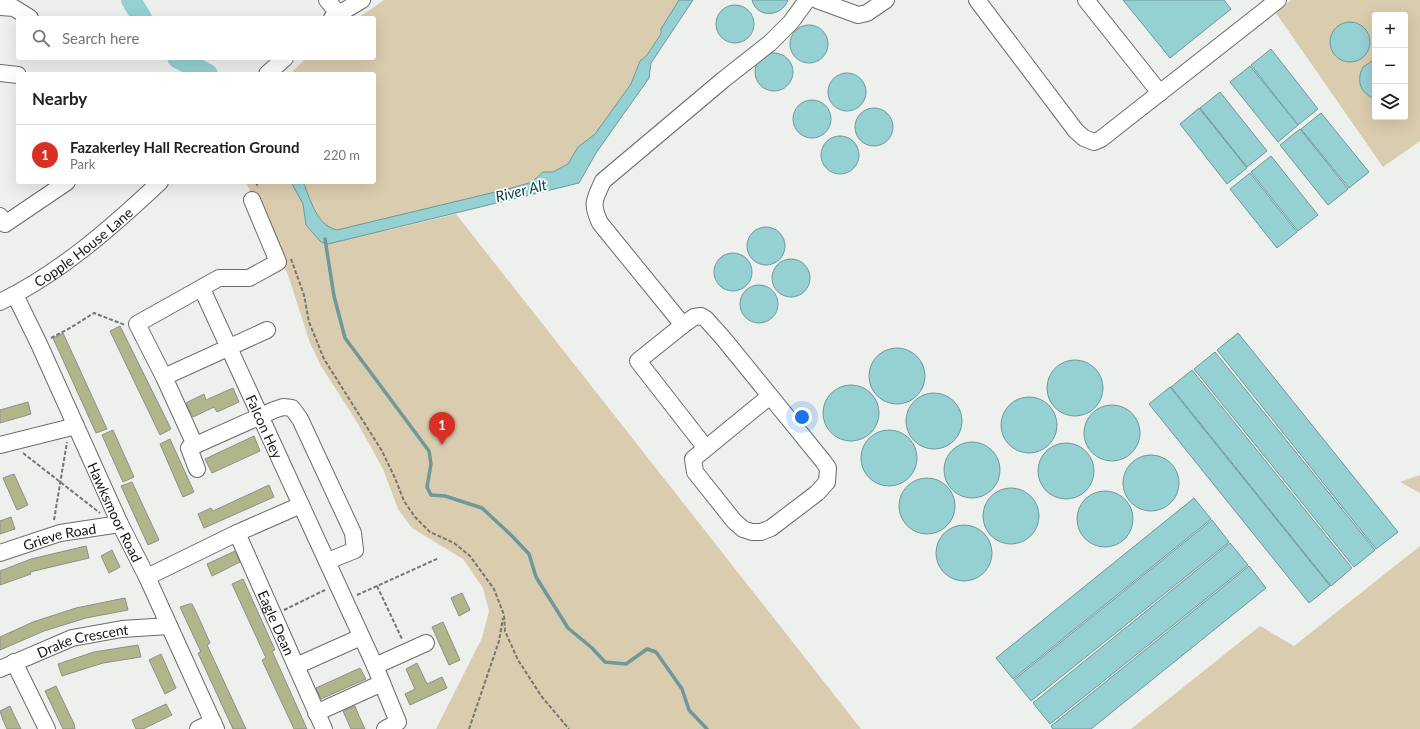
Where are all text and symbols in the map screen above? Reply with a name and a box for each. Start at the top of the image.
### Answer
map controls [1372,12,1408,120]
button: + [1372,12,1408,48]
search box [16,16,376,60]
icon: search [30,27,52,49]
text: Search here [62,29,139,47]
button: − [1372,48,1408,84]
button: layers [1372,84,1408,120]
text: Nearby [32,88,87,109]
text: Fazakerley Hall Recreation Ground [70,138,299,156]
text: 1 [41,147,49,163]
text: 220 m [323,147,360,163]
text: Park [70,156,95,172]
water label: River Alt [493,175,549,205]
street label: Copple House Lane [31,203,136,290]
street label: Falcon Hey [243,392,287,461]
your location [792,407,812,427]
pin: 1 [429,412,455,445]
street label: Hawksmoor Road [85,459,146,565]
street label: Grieve Road [21,519,97,553]
street label: Eagle Dean [255,587,299,658]
street label: Drake Crescent [34,620,129,661]

